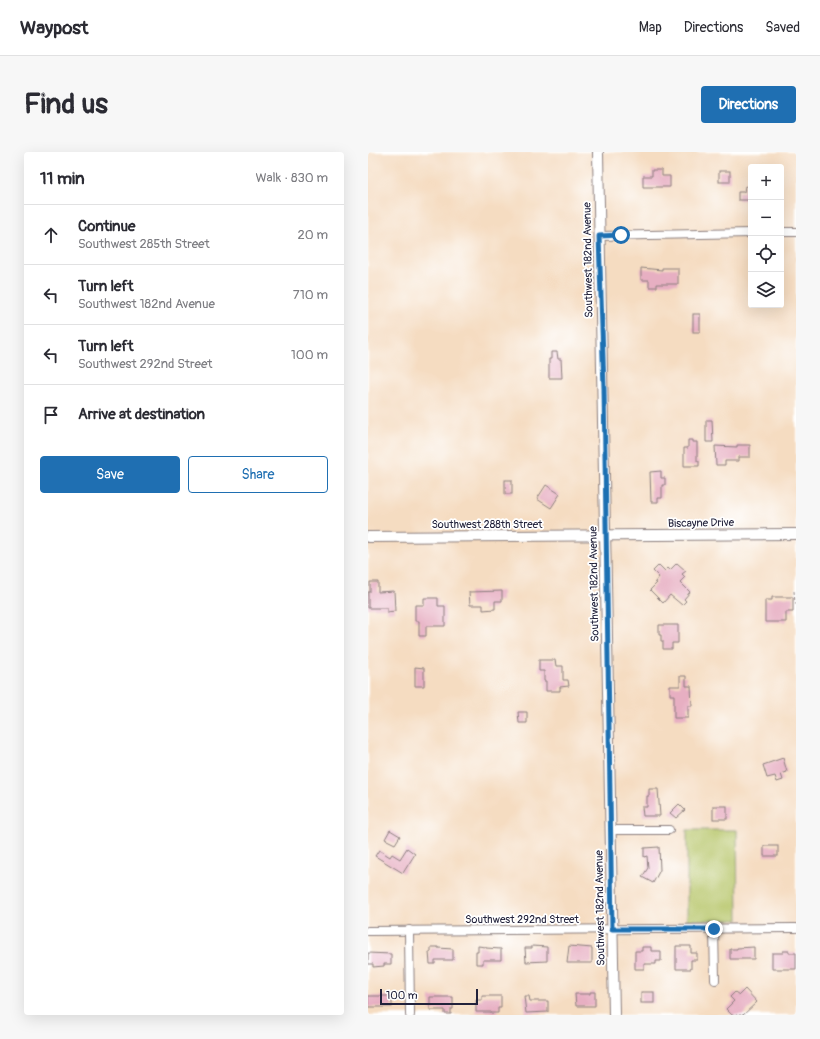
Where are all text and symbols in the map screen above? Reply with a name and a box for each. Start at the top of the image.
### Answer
text: Waypost [20,16,89,40]
text: Map [639,19,662,36]
text: Directions [684,19,743,36]
text: Saved [765,19,800,36]
button: Directions [701,86,796,123]
text: Find us [24,87,108,122]
map controls [748,164,784,308]
button: + [748,164,784,200]
text: 11 min [40,168,85,189]
text: Walk · 830 m [255,170,328,186]
button: − [748,200,784,236]
street label: Southwest 182nd Avenue [580,201,596,318]
text: Continue [78,217,136,236]
icon: ahead [40,224,62,246]
route start [612,226,630,244]
text: 20 m [297,227,328,243]
text: Southwest 285th Street [78,236,210,252]
button: locate [748,236,784,272]
button: layers [748,272,784,308]
text: Turn left [78,277,134,296]
icon: left [40,284,62,306]
text: 710 m [293,287,328,303]
text: Southwest 182nd Avenue [78,296,215,312]
text: Turn left [78,337,134,356]
icon: left [40,344,62,366]
text: 100 m [291,347,328,363]
text: Southwest 292nd Street [78,356,213,372]
icon: arrive [40,404,62,426]
text: Arrive at destination [78,405,205,424]
button: Save [40,456,180,493]
button: Share [188,456,328,493]
street label: Biscayne Drive [668,516,735,530]
street label: Southwest 288th Street [431,518,543,531]
street label: Southwest 182nd Avenue [586,525,602,642]
street label: Southwest 182nd Avenue [592,849,608,966]
street label: Southwest 292nd Street [465,913,579,926]
route end [705,920,723,938]
scale bar [380,987,478,1006]
text: 100 m [386,989,417,1002]

